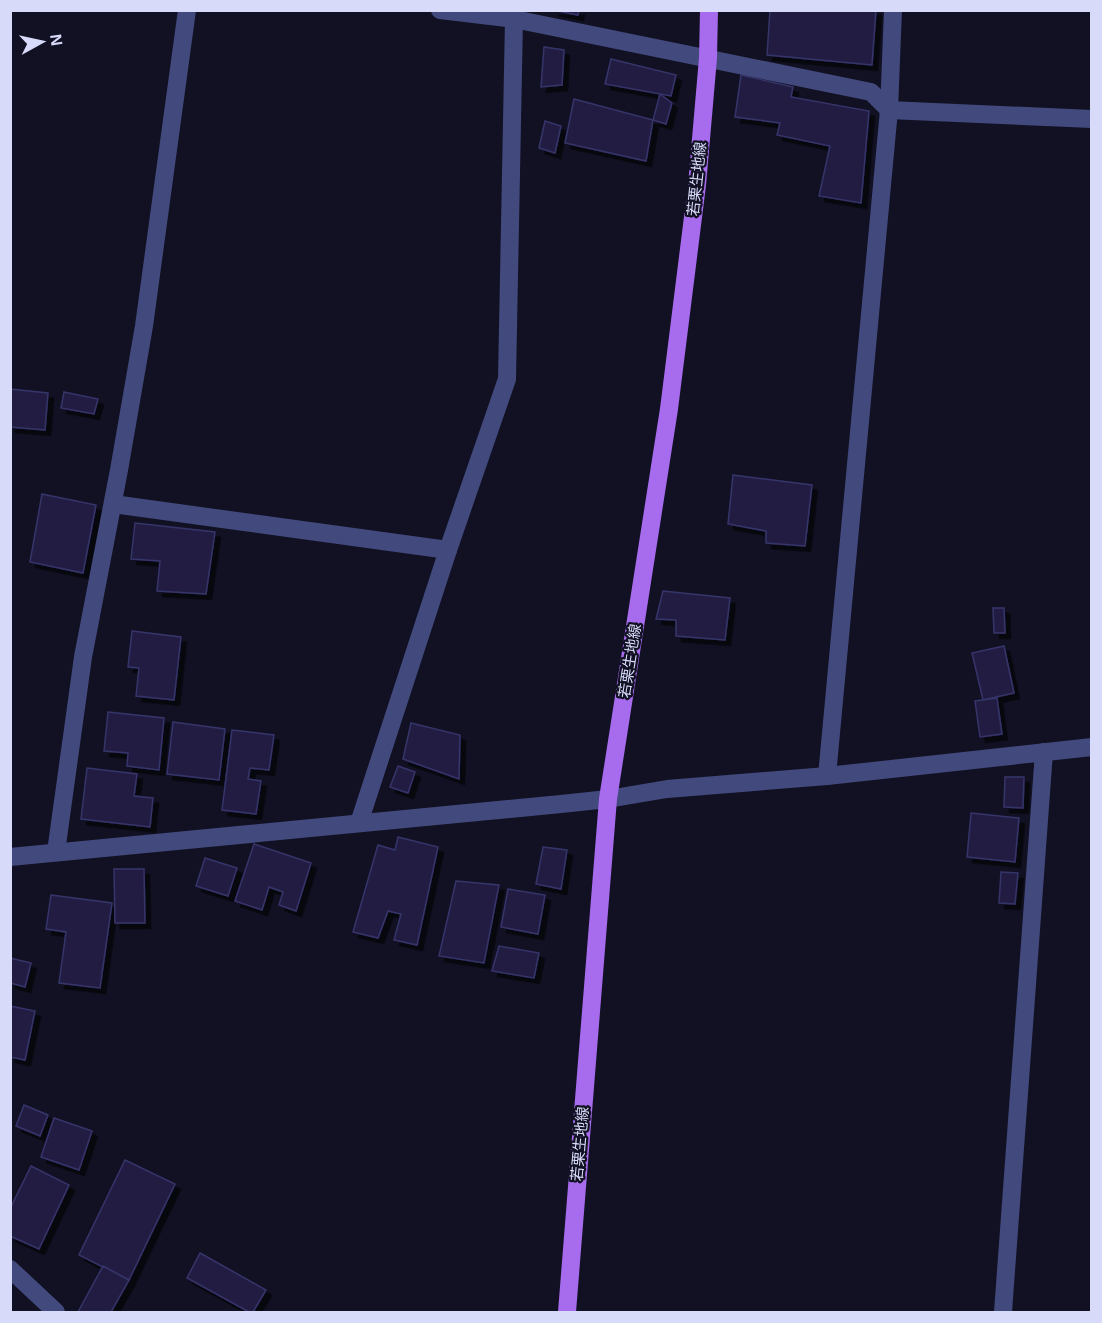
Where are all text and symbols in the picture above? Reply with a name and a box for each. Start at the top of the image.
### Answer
north arrow [12,12,72,72]
text: N [47,33,66,47]
street label: 若栗生地線 [684,141,709,217]
street label: 若栗生地線 [615,623,644,699]
street label: 若栗生地線 [568,1106,591,1182]

